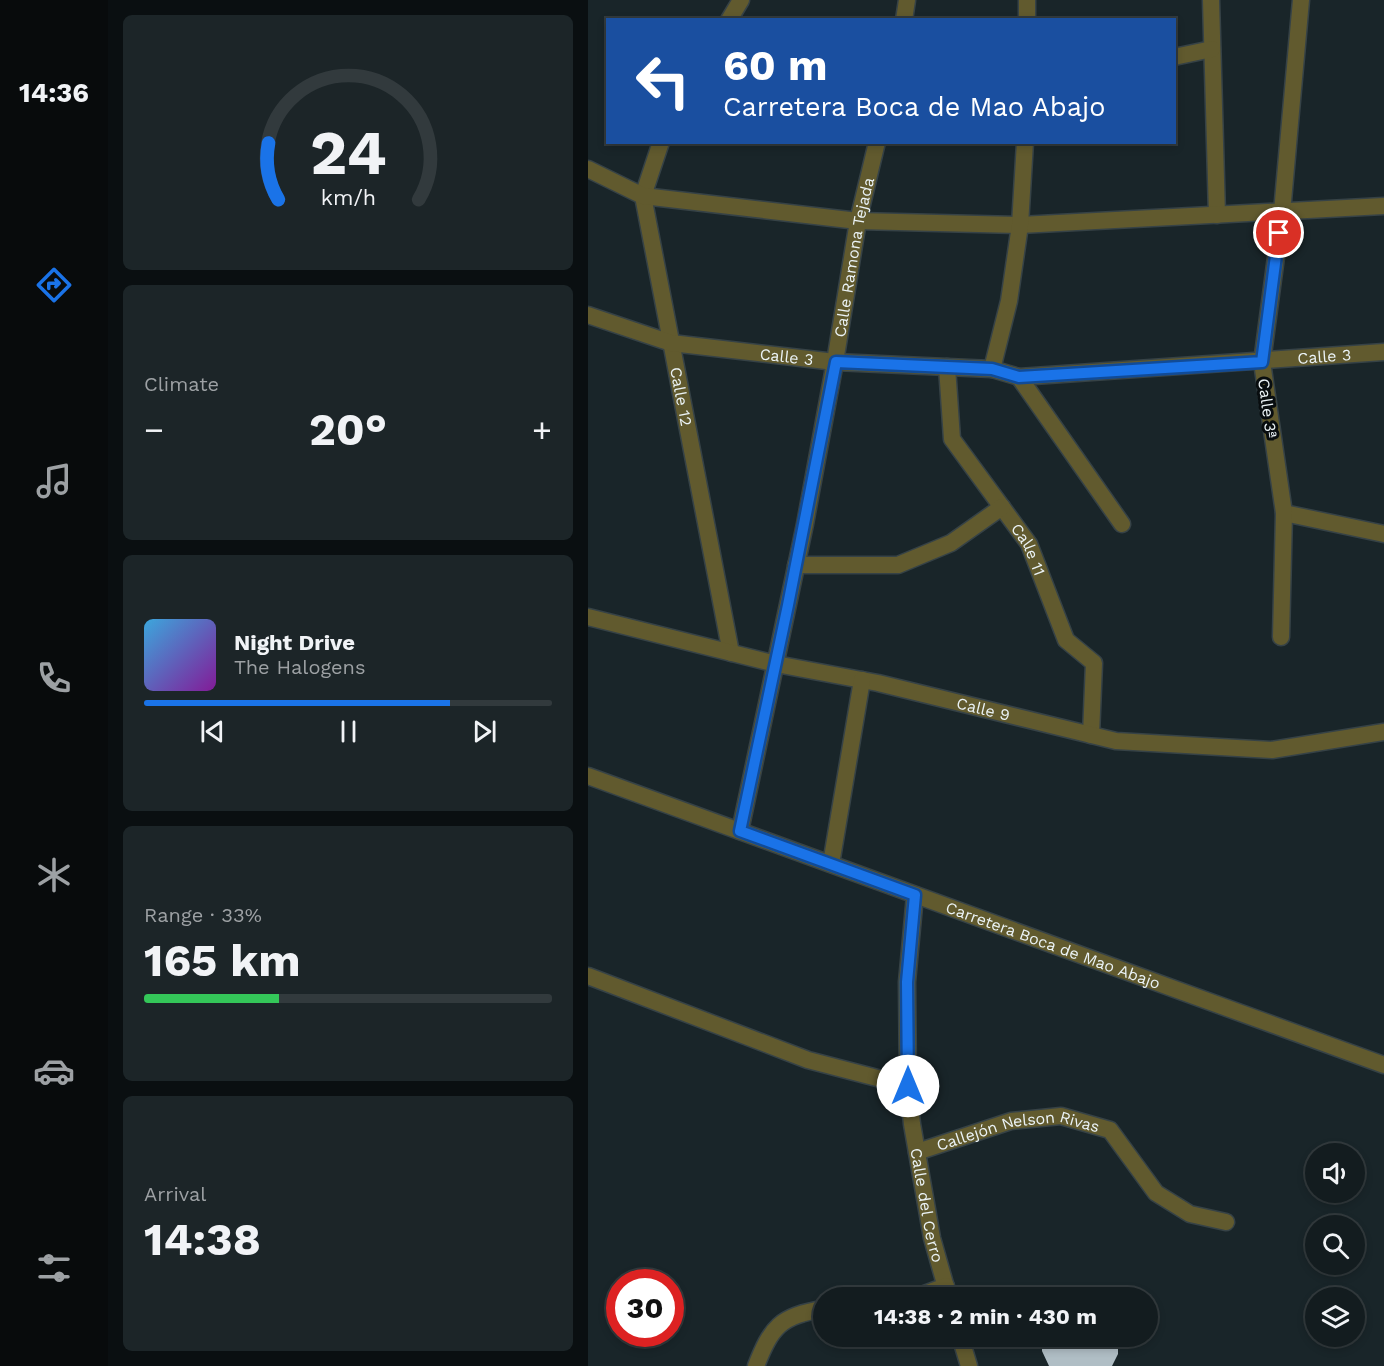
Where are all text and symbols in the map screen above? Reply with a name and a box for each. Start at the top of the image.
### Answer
text: 60 m [723,41,827,90]
icon: left [624,42,702,120]
text: 14:36 [19,77,89,109]
text: Carretera Boca de Mao Abajo [723,91,1105,123]
text: 24 [310,116,386,189]
street label: Calle Ramona Tejada [830,175,878,339]
text: km/h [320,185,376,210]
pin [1253,207,1304,258]
icon: arrive [1262,216,1295,249]
icon: directions [33,264,75,306]
street label: Calle 3 [759,344,814,369]
street label: Calle 3 [1297,345,1352,368]
street label: Calle 12 [666,365,696,428]
text: Climate [144,372,219,396]
street label: Calle 3ª [1254,377,1281,439]
text: 20° [309,403,387,456]
text: − [144,410,164,449]
text: + [532,410,552,449]
icon: music [33,460,75,502]
street label: Calle 11 [1007,520,1049,578]
text: Night Drive [234,630,355,655]
text: The Halogens [234,655,366,679]
icon: phone [33,657,75,699]
street label: Calle 9 [955,693,1012,725]
icon: previous [196,715,229,748]
icon: pause [332,715,365,748]
icon: next [468,715,501,748]
icon: climate [33,854,75,896]
street label: Carretera Boca de Mao Abajo [943,898,1163,993]
text: Range · 33% [144,903,262,927]
text: 165 km [144,934,301,987]
icon: car [33,1050,75,1092]
position arrow [876,1054,940,1118]
street label: Callejón Nelson Rivas [934,1107,1102,1155]
map controls [1305,1143,1365,1347]
button: sound [1305,1143,1365,1203]
street label: Calle del Cerro [906,1146,947,1265]
text: Arrival [144,1182,206,1206]
text: 14:38 [144,1213,261,1266]
button: search [1305,1215,1365,1275]
icon: filters [33,1247,75,1289]
speed limit sign: 30 [606,1269,684,1347]
button: layers [1305,1287,1365,1347]
text: 14:38 · 2 min · 430 m [874,1304,1097,1329]

